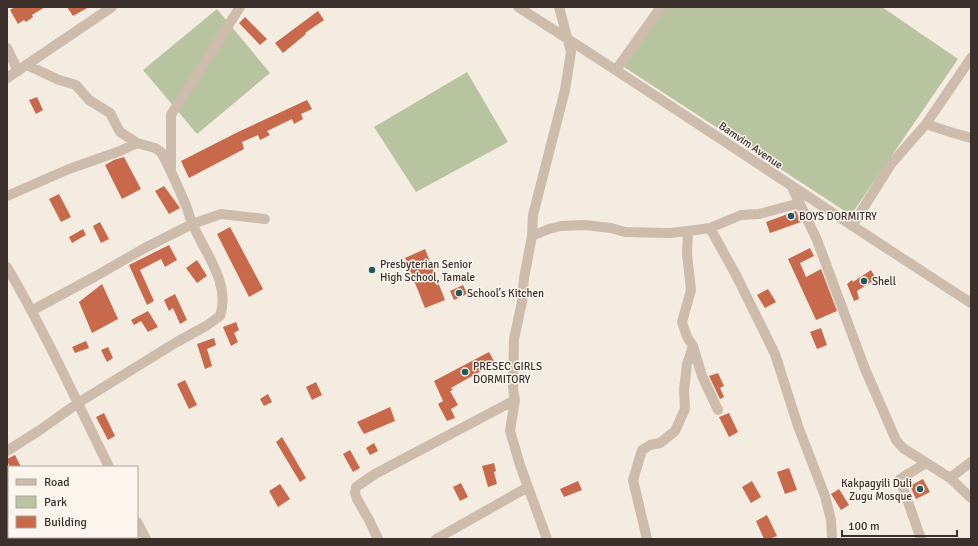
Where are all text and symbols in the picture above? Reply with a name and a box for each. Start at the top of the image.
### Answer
street label: Bamvim Avenue [716,119,785,172]
place label: BOYS DORMITRY [799,210,877,223]
marker: BOYS DORMITRY [786,211,796,221]
place label: Presbyterian Senior High School, Tamale [380,258,475,284]
marker: Presbyterian Senior High School, Tamale [367,265,377,275]
place label: Shell [872,275,896,288]
marker: Shell [859,276,869,286]
place label: School's Kitchen [467,287,544,300]
marker: School's Kitchen [454,288,464,298]
place label: PRESEC GIRLS DORMITORY [473,360,542,386]
marker: PRESEC GIRLS DORMITORY [460,367,470,377]
legend [8,466,138,538]
text: Road [44,475,70,490]
place label: Kakpagyili Duli Zugu Mosque [841,477,912,503]
marker: Kakpagyili Duli Zugu Mosque [915,484,925,494]
text: Park [44,495,67,510]
scale bar [842,512,957,538]
text: Building [44,515,87,530]
text: 100 m [848,519,880,534]

